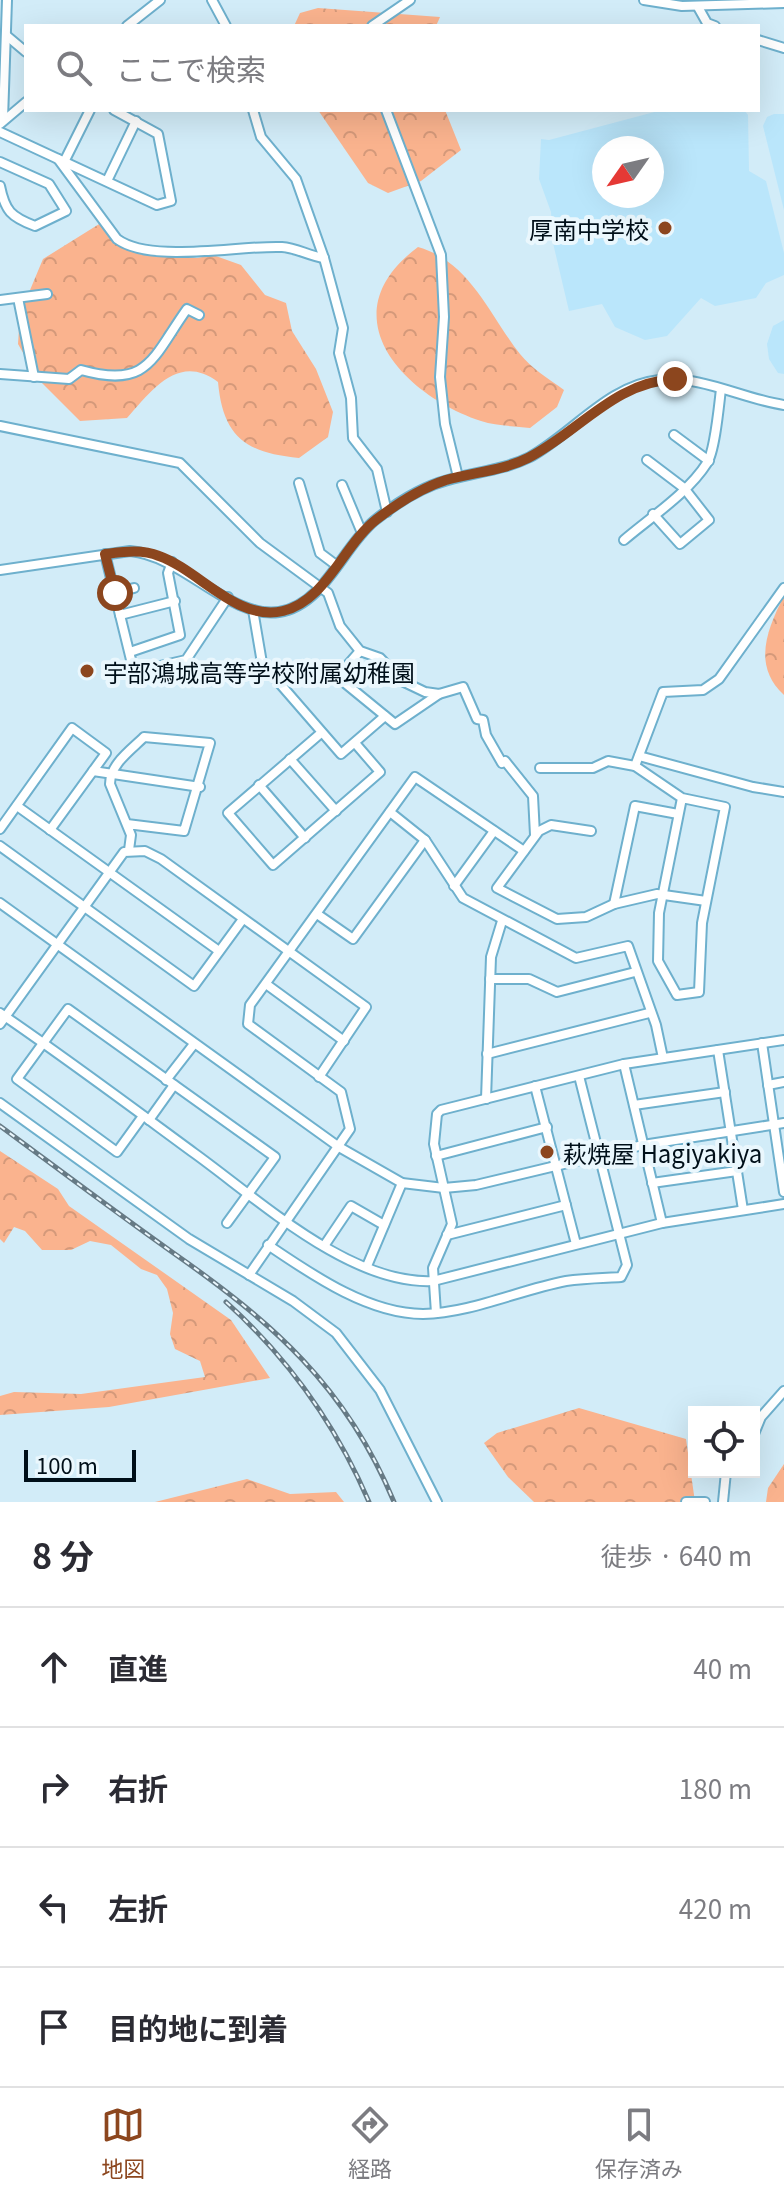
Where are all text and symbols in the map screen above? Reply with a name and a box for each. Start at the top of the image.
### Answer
search box [24,24,760,112]
icon: search [52,46,96,90]
text: ここで検索 [116,46,266,90]
north arrow [592,136,664,208]
place label: 厚南中学校 [529,211,649,246]
marker: 厚南中学校 [656,219,674,237]
route end [657,361,693,397]
route start [97,575,133,611]
place label: 宇部鴻城高等学校附属幼稚園 [103,654,415,689]
marker: 宇部鴻城高等学校附属幼稚園 [78,662,96,680]
place label: 萩焼屋 Hagiyakiya [563,1135,762,1170]
marker: 萩焼屋 Hagiyakiya [538,1143,556,1161]
map controls [688,1406,760,1478]
button: locate [688,1406,760,1478]
scale bar [24,1446,136,1482]
text: 100 m [36,1448,98,1480]
text: 8 分 [32,1530,94,1579]
text: 徒歩 · 640 m [601,1536,752,1573]
icon: ahead [32,1645,76,1689]
text: 直進 [108,1645,168,1689]
text: 40 m [693,1649,752,1686]
icon: right [32,1765,76,1809]
text: 右折 [108,1765,168,1809]
text: 180 m [679,1769,752,1806]
icon: left [32,1885,76,1929]
text: 左折 [108,1885,168,1929]
text: 420 m [679,1889,752,1926]
icon: arrive [32,2005,76,2049]
text: 目的地に到着 [108,2005,288,2049]
tab: 地図 [101,2103,145,2183]
tab: 経路 [348,2103,392,2183]
tab: 保存済み [595,2103,683,2183]

